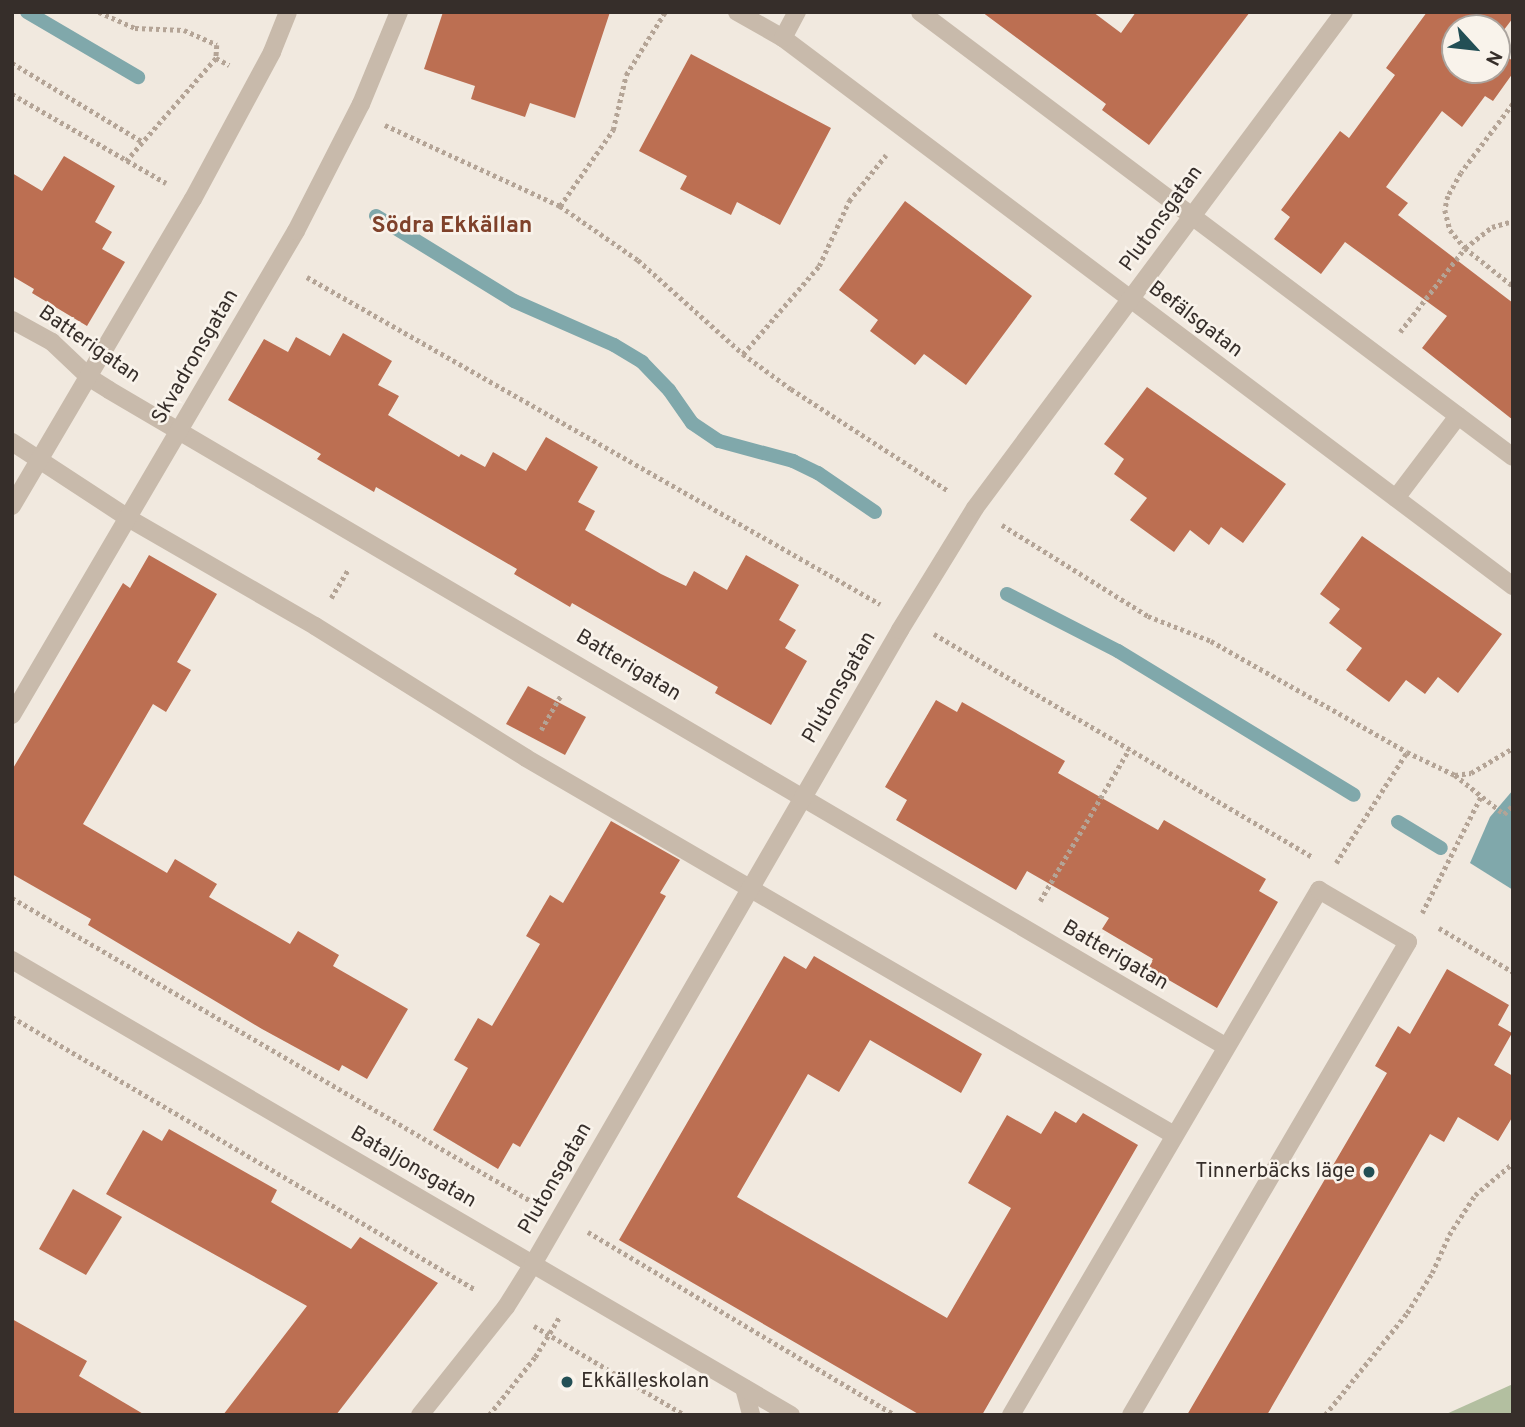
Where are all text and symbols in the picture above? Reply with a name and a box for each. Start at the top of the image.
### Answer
north arrow [1441,14,1511,84]
text: N [1479,46,1507,69]
street label: Plutonsgatan [1115,161,1209,277]
district label: Södra Ekkällan [372,213,532,241]
street label: Befälsgatan [1143,276,1247,364]
street label: Skvadronsgatan [147,285,245,429]
street label: Batterigatan [33,301,145,389]
street label: Batterigatan [571,625,685,707]
street label: Plutonsgatan [798,628,882,748]
street label: Batterigatan [1057,915,1173,997]
street label: Plutonsgatan [514,1119,598,1239]
street label: Bataljonsgatan [345,1122,481,1214]
place label: Tinnerbäcks läge [1195,1159,1355,1185]
marker: Tinnerbäcks läge [1361,1164,1377,1180]
place label: Ekkälleskolan [581,1369,709,1395]
marker: Ekkälleskolan [559,1374,575,1390]

